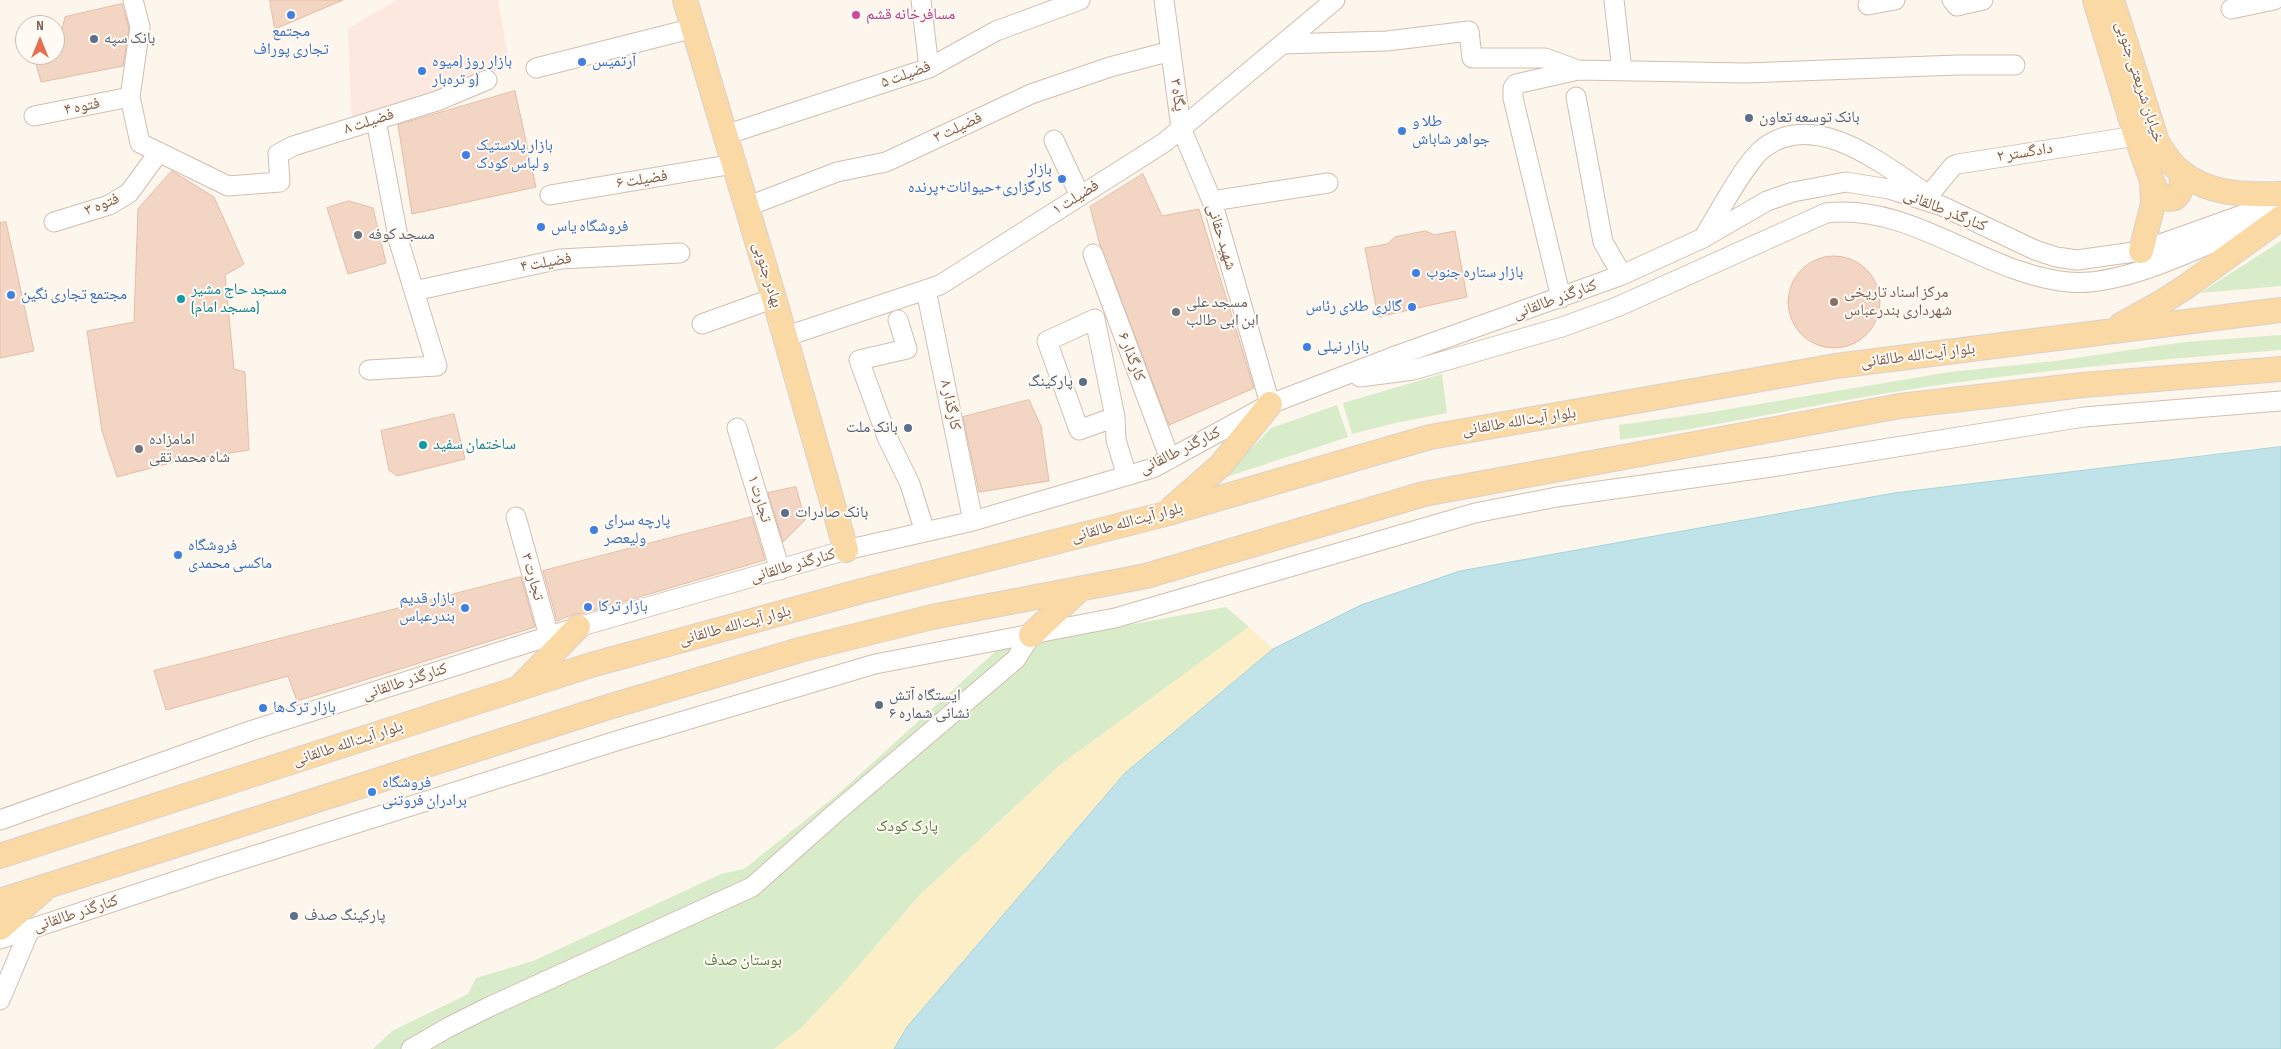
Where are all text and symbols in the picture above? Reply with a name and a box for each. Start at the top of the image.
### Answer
place label: مسافرخانه قشم [866,5,955,25]
marker: مجتمع تجاری پوراف [285,9,297,21]
marker: مسافرخانه قشم [850,9,862,21]
north arrow [15,15,65,65]
text: N [36,17,44,34]
street label: خیابان شریعتی جنوبی [2110,19,2168,145]
place label: مجتمع تجاری پوراف [253,22,329,60]
place label: بانک سپه [104,29,155,49]
marker: بانک سپه [88,33,100,45]
place label: بازار روز (میوه و تره‌بار) [432,52,512,90]
place label: آرتمیس [592,52,636,72]
marker: آرتمیس [576,56,588,68]
street label: فضیلت ۵ [878,57,934,93]
marker: بازار روز (میوه و تره‌بار) [416,65,428,77]
street label: پگاه ۳ [1165,77,1189,113]
street label: فتوه ۴ [62,94,102,120]
street label: فضیلت ۸ [341,105,397,139]
street label: فضیلت ۳ [931,108,985,148]
place label: بانک توسعه تعاون [1759,108,1860,128]
place label: طلا و جواهر شاباش [1412,112,1490,150]
marker: بانک توسعه تعاون [1743,112,1755,124]
marker: طلا و جواهر شاباش [1396,125,1408,137]
place label: بازار پلاستیک و لباس کودک [476,136,553,174]
street label: دادگستر ۲ [1996,139,2054,167]
marker: بازار پلاستیک و لباس کودک [460,149,472,161]
place label: بازار کارگزاری+حیوانات+پرنده [908,160,1052,198]
street label: فضیلت ۶ [615,166,669,194]
marker: بازار کارگزاری+حیوانات+پرنده [1056,173,1068,185]
street label: فضیلت ۱ [1049,176,1103,220]
street label: کنارگذر طالقانی [1901,186,1989,236]
street label: فتوه ۳ [82,189,122,221]
street label: شهید حقانی [1202,202,1240,272]
place label: فروشگاه یاس [551,217,628,237]
marker: فروشگاه یاس [535,221,547,233]
place label: مسجد کوفه [368,225,435,245]
marker: مسجد کوفه [352,229,364,241]
street label: بهادر جنوبی [748,240,786,310]
street label: فضیلت ۴ [519,249,573,277]
place label: بازار ستاره جنوب [1426,263,1523,283]
marker: بازار ستاره جنوب [1410,267,1422,279]
street label: کنارگذر طالقانی [1510,276,1600,324]
place label: مسجد حاج مشیر (مسجد امام) [191,280,287,318]
place label: مرکز اسناد تاریخی شهرداری بندرعباس [1844,283,1952,321]
place label: مجتمع تجاری نگین [21,285,127,305]
marker: مجتمع تجاری نگین [5,289,17,301]
marker: مسجد حاج مشیر (مسجد امام) [175,293,187,305]
place label: مسجد علی ابن ابی طالب [1186,293,1259,331]
marker: مرکز اسناد تاریخی شهرداری بندرعباس [1828,296,1840,308]
place label: گالری طلای رئاس [1305,297,1402,317]
marker: گالری طلای رئاس [1406,301,1418,313]
marker: مسجد علی ابن ابی طالب [1170,306,1182,318]
street label: کارگذار ۶ [1113,330,1149,384]
place label: بازار نیلی [1317,337,1369,357]
street label: بلوار آیت‌الله طالقانی [1860,339,1976,373]
marker: بازار نیلی [1301,341,1313,353]
place label: پارکینگ [1028,372,1073,392]
marker: پارکینگ [1077,376,1089,388]
street label: کارگذار ۸ [935,378,965,432]
street label: بلوار آیت‌الله طالقانی [1461,404,1577,440]
place label: بانک ملت [846,418,898,438]
marker: بانک ملت [902,422,914,434]
street label: کنارگذر طالقانی [1136,423,1224,479]
place label: امامزاده شاه محمد تقی [149,430,230,468]
place label: ساختمان سفید [433,435,516,455]
marker: ساختمان سفید [417,439,429,451]
marker: امامزاده شاه محمد تقی [133,443,145,455]
street label: تجارت ۱ [743,473,775,525]
street label: بلوار آیت‌الله طالقانی [1069,499,1185,547]
place label: بانک صادرات [795,503,868,523]
marker: بانک صادرات [779,507,791,519]
place label: پارچه سرای ولیعصر [604,511,670,549]
marker: پارچه سرای ولیعصر [588,524,600,536]
place label: فروشگاه ماکسی محمدی [188,536,272,574]
street label: کنارگذر طالقانی [748,545,838,587]
marker: فروشگاه ماکسی محمدی [172,549,184,561]
street label: تجارت ۳ [516,551,548,603]
place label: بازار قدیم بندرعباس [399,589,455,627]
place label: بازار ترکا [598,597,648,617]
marker: بازار ترکا [582,601,594,613]
marker: بازار قدیم بندرعباس [459,602,471,614]
street label: بلوار آیت‌الله طالقانی [677,602,793,650]
street label: کنارگذر طالقانی [360,659,450,705]
place label: ایستگاه آتش نشانی شماره ۶ [889,686,970,724]
place label: بازار ترک‌ها [273,698,336,718]
marker: ایستگاه آتش نشانی شماره ۶ [873,699,885,711]
marker: بازار ترک‌ها [257,702,269,714]
street label: بلوار آیت‌الله طالقانی [290,717,406,771]
place label: فروشگاه برادران فروتنی [382,773,467,811]
marker: فروشگاه برادران فروتنی [366,786,378,798]
park label: پارک کودک [876,817,938,837]
street label: کنارگذر طالقانی [31,891,121,937]
place label: پارکینگ صدف [304,906,385,926]
marker: پارکینگ صدف [288,910,300,922]
park label: بوستان صدف [704,951,782,971]

